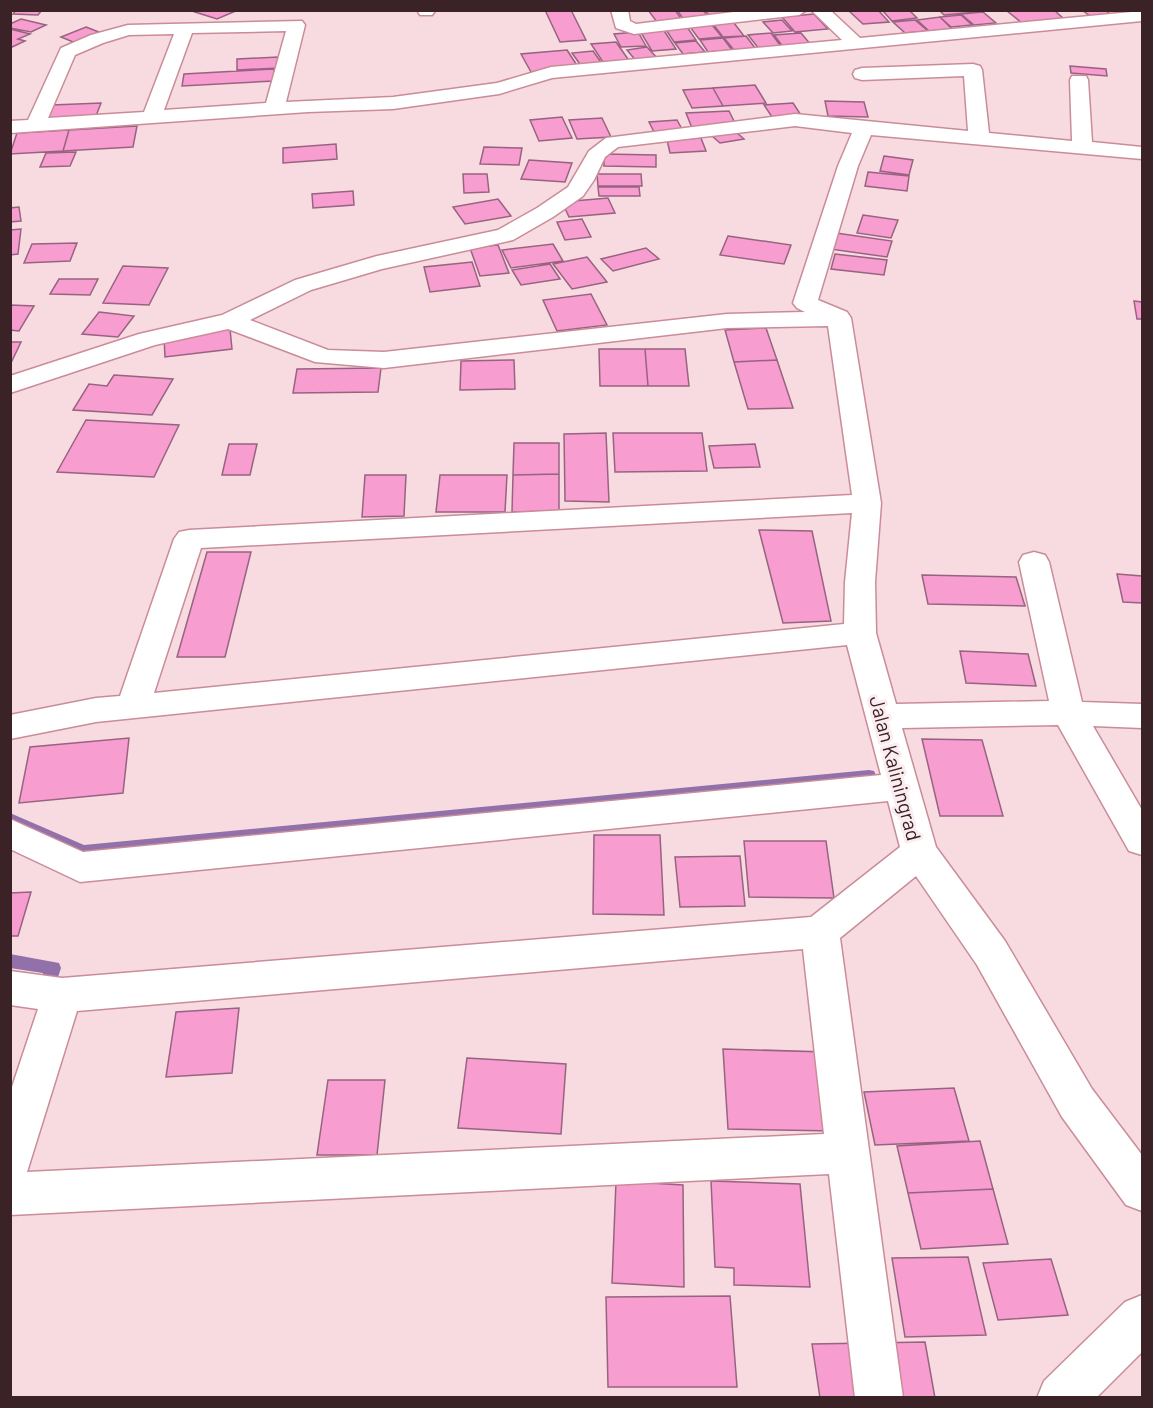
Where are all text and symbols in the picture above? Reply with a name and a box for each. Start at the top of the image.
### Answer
street label: Jalan Kaliningrad [865,693,927,843]

